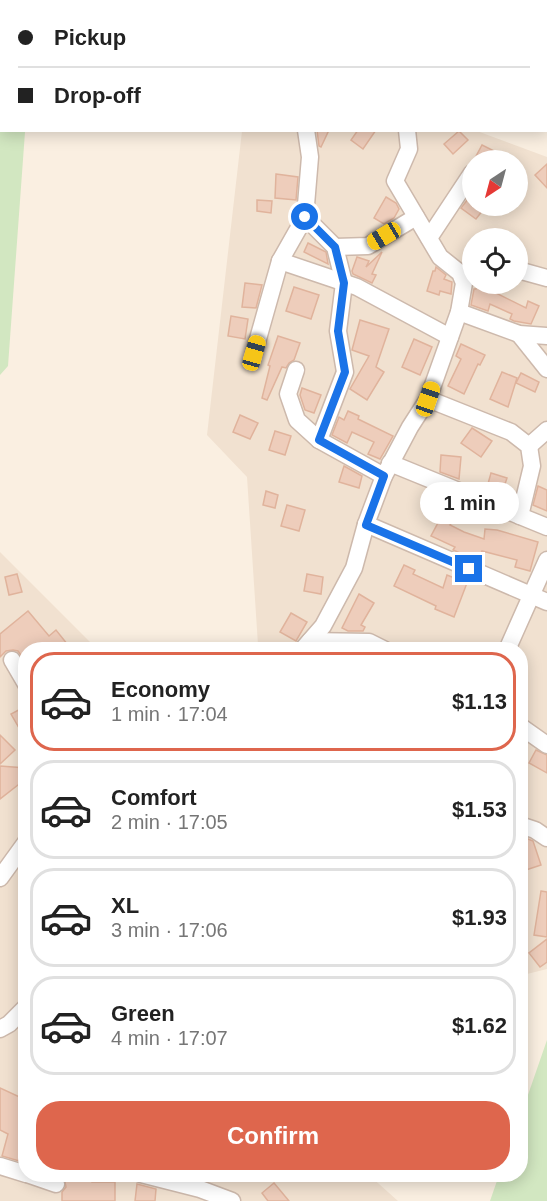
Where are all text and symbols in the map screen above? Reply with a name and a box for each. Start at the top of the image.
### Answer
text: Pickup [54,25,126,50]
text: Drop-off [54,83,141,108]
north arrow [462,150,528,216]
map controls [462,150,528,294]
route start [291,203,318,230]
car [364,219,404,253]
button: locate [462,228,528,294]
car [240,333,268,373]
car [414,379,442,419]
callout: 1 min [420,482,518,524]
text: 1 min [443,492,496,514]
route end [455,555,482,582]
icon: car [39,675,93,729]
text: Economy [111,677,210,702]
text: $1.13 [452,689,507,714]
text: 1 min · 17:04 [111,703,228,725]
icon: car [39,783,93,837]
text: Comfort [111,785,197,810]
text: $1.53 [452,797,507,822]
text: 2 min · 17:05 [111,811,228,833]
icon: car [39,891,93,945]
text: XL [111,893,139,918]
text: $1.93 [452,905,507,930]
text: 3 min · 17:06 [111,919,228,941]
icon: car [39,999,93,1053]
text: Green [111,1001,175,1026]
text: $1.62 [452,1013,507,1038]
text: 4 min · 17:07 [111,1027,228,1049]
button: Confirm [36,1101,510,1170]

